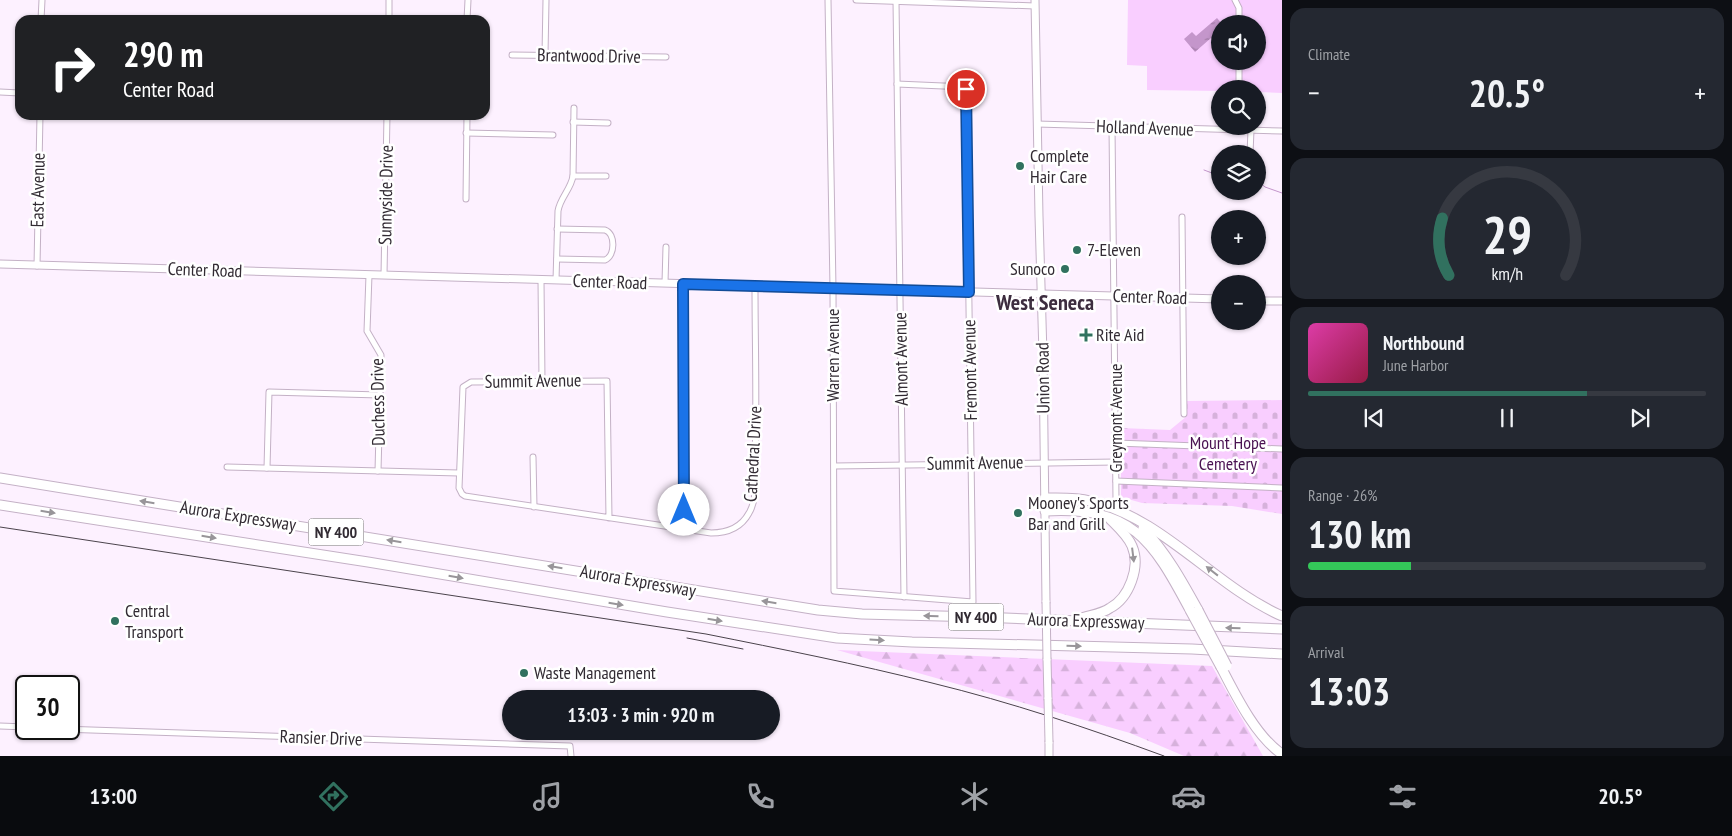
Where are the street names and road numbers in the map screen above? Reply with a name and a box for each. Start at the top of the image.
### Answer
street label: Brantwood Drive [537,43,641,68]
street label: Holland Avenue [1096,114,1194,141]
street label: Sunnyside Drive [373,145,398,245]
street label: East Avenue [25,152,50,228]
street label: Center Road [167,257,243,282]
street label: Center Road [572,269,648,294]
street label: Center Road [1112,284,1188,309]
street label: Warren Avenue [821,309,844,401]
street label: Almont Avenue [888,312,913,406]
street label: Fremont Avenue [957,319,982,421]
street label: Union Road [1030,342,1055,414]
street label: Duchess Drive [365,358,390,446]
street label: Greymont Avenue [1104,364,1127,472]
street label: Summit Avenue [484,368,582,393]
street label: Cathedral Drive [739,405,767,503]
street label: Summit Avenue [926,450,1024,475]
street label: Aurora Expressway [178,495,298,536]
road number: NY 400 [308,518,364,546]
street label: Aurora Expressway [578,559,698,602]
road number: NY 400 [948,604,1004,630]
street label: Aurora Expressway [1027,607,1145,634]
street label: Ransier Drive [279,725,363,750]

